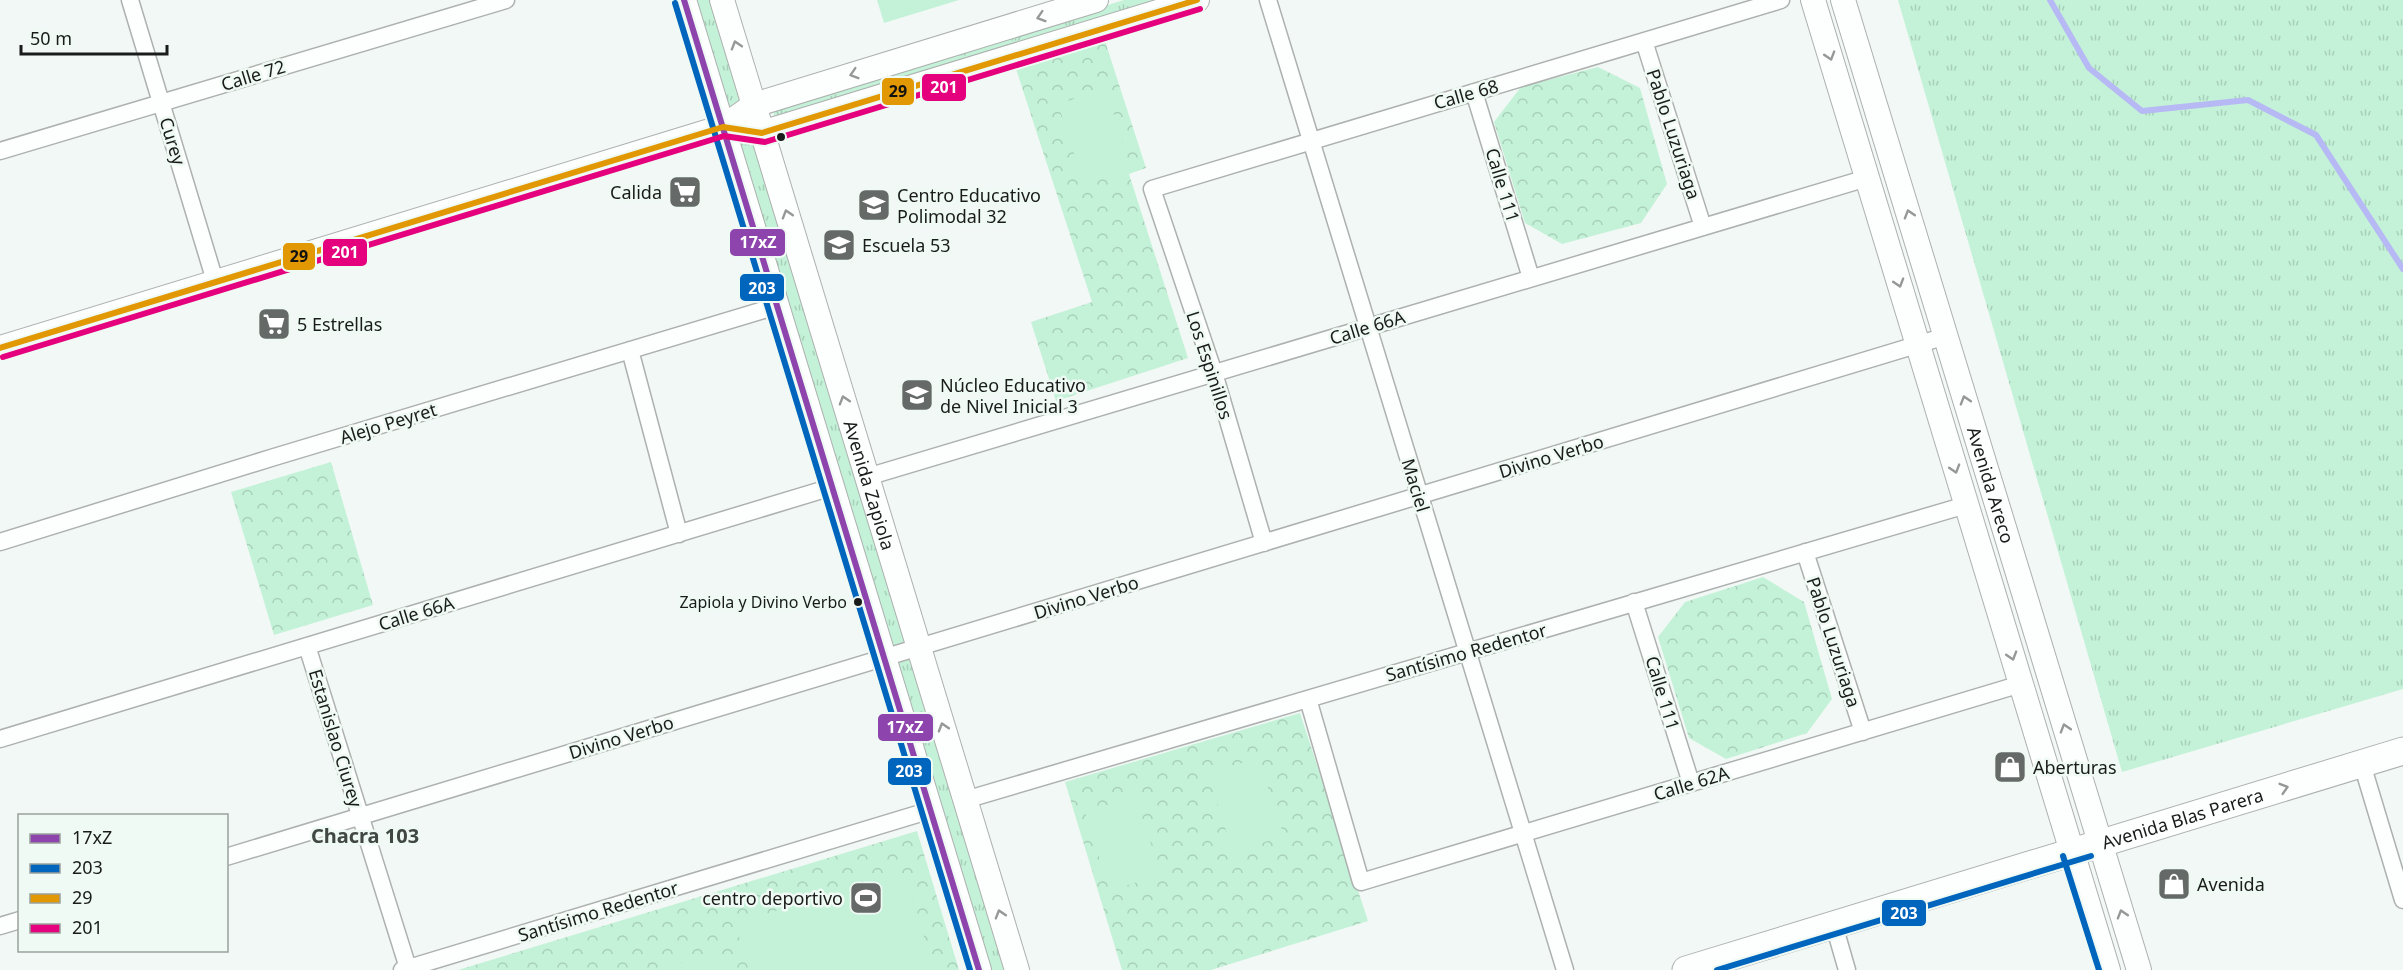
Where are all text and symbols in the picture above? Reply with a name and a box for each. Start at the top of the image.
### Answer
one-way arrow [1036,10,1047,22]
scale bar [21,18,166,56]
text: 50 m [30,26,72,50]
one-way arrow [731,40,743,51]
one-way arrow [1823,50,1835,61]
street label: Calle 72 [218,54,288,96]
street label: Pablo Luzuriaga [1642,66,1706,202]
one-way arrow [849,67,860,80]
line badge: 201 [921,73,967,102]
street label: Calle 68 [1431,73,1501,115]
text: 201 [930,76,958,98]
line badge: 29 [881,77,915,106]
text: 29 [889,80,907,102]
street label: Curey [154,114,192,169]
unlabelled marker [775,131,787,143]
street label: Calle 111 [1480,145,1526,225]
supermarket icon: Calida [667,174,703,210]
place label: Calida [610,180,662,204]
place label: Centro Educativo Polimodal 32 [897,183,1041,228]
school or university icon: Centro Educativo Polimodal 32 [856,187,892,223]
one-way arrow [782,209,794,220]
one-way arrow [1903,209,1916,220]
school or university icon: Escuela 53 [821,227,857,263]
line badge: 17xZ [729,228,786,257]
text: 17xZ [740,231,776,253]
place label: Escuela 53 [862,233,951,257]
line badge: 201 [322,238,368,267]
text: 201 [331,241,359,263]
line badge: 29 [282,242,316,271]
text: 29 [290,245,308,267]
line badge: 203 [739,273,785,302]
text: 203 [748,277,776,299]
one-way arrow [1892,277,1904,288]
street label: Calle 66A [1326,304,1408,350]
supermarket icon: 5 Estrellas [256,306,292,342]
street label: Los Espinillos [1181,308,1239,422]
place label: 5 Estrellas [297,312,382,336]
place label: Núcleo Educativo de Nivel Inicial 3 [940,373,1086,418]
school or university icon: Núcleo Educativo de Nivel Inicial 3 [899,377,935,413]
one-way arrow [839,395,851,406]
one-way arrow [1960,395,1972,406]
street label: Alejo Peyret [337,397,440,449]
street label: Avenida Zapiola [839,417,901,553]
street label: Avenida Areco [1962,424,2020,546]
street label: Divino Verbo [1496,429,1606,483]
street label: Maciel [1397,455,1435,515]
one-way arrow [1948,463,1960,474]
street label: Divino Verbo [1031,570,1141,624]
street label: Pablo Luzuriaga [1802,574,1866,710]
street label: Calle 66A [375,590,457,636]
place label: Zapiola y Divino Verbo [679,591,847,613]
marker: Zapiola y Divino Verbo [852,596,864,608]
street label: Santísimo Redentor [1383,617,1550,686]
one-way arrow [2005,650,2017,661]
street label: Calle 111 [1640,653,1686,733]
street label: Estanislao Ciurey [304,666,369,811]
street label: Divino Verbo [566,710,676,764]
line badge: 17xZ [877,713,934,742]
text: 17xZ [887,716,923,738]
one-way arrow [938,723,950,733]
one-way arrow [2060,723,2072,734]
shop icon: Aberturas [1992,749,2028,785]
place label: Aberturas [2033,755,2117,779]
line badge: 203 [887,757,932,786]
text: 203 [895,760,923,782]
street label: Calle 62A [1650,760,1732,806]
street label: Avenida Blas Parera [2099,782,2266,854]
one-way arrow [2278,782,2289,795]
legend [18,814,228,952]
district label: Chacra 103 [311,822,419,849]
text: 17xZ [72,825,112,849]
text: 203 [72,855,103,879]
shop icon: Avenida [2156,866,2192,902]
place label: Avenida [2197,872,2265,896]
street label: Santísimo Redentor [515,875,682,947]
sports icon: centro deportivo [848,880,884,916]
text: 29 [72,885,93,909]
place label: centro deportivo [702,886,843,910]
line badge: 203 [1881,899,1927,927]
text: 203 [1890,902,1918,924]
one-way arrow [995,909,1007,920]
one-way arrow [2117,909,2129,920]
text: 201 [72,915,103,939]

